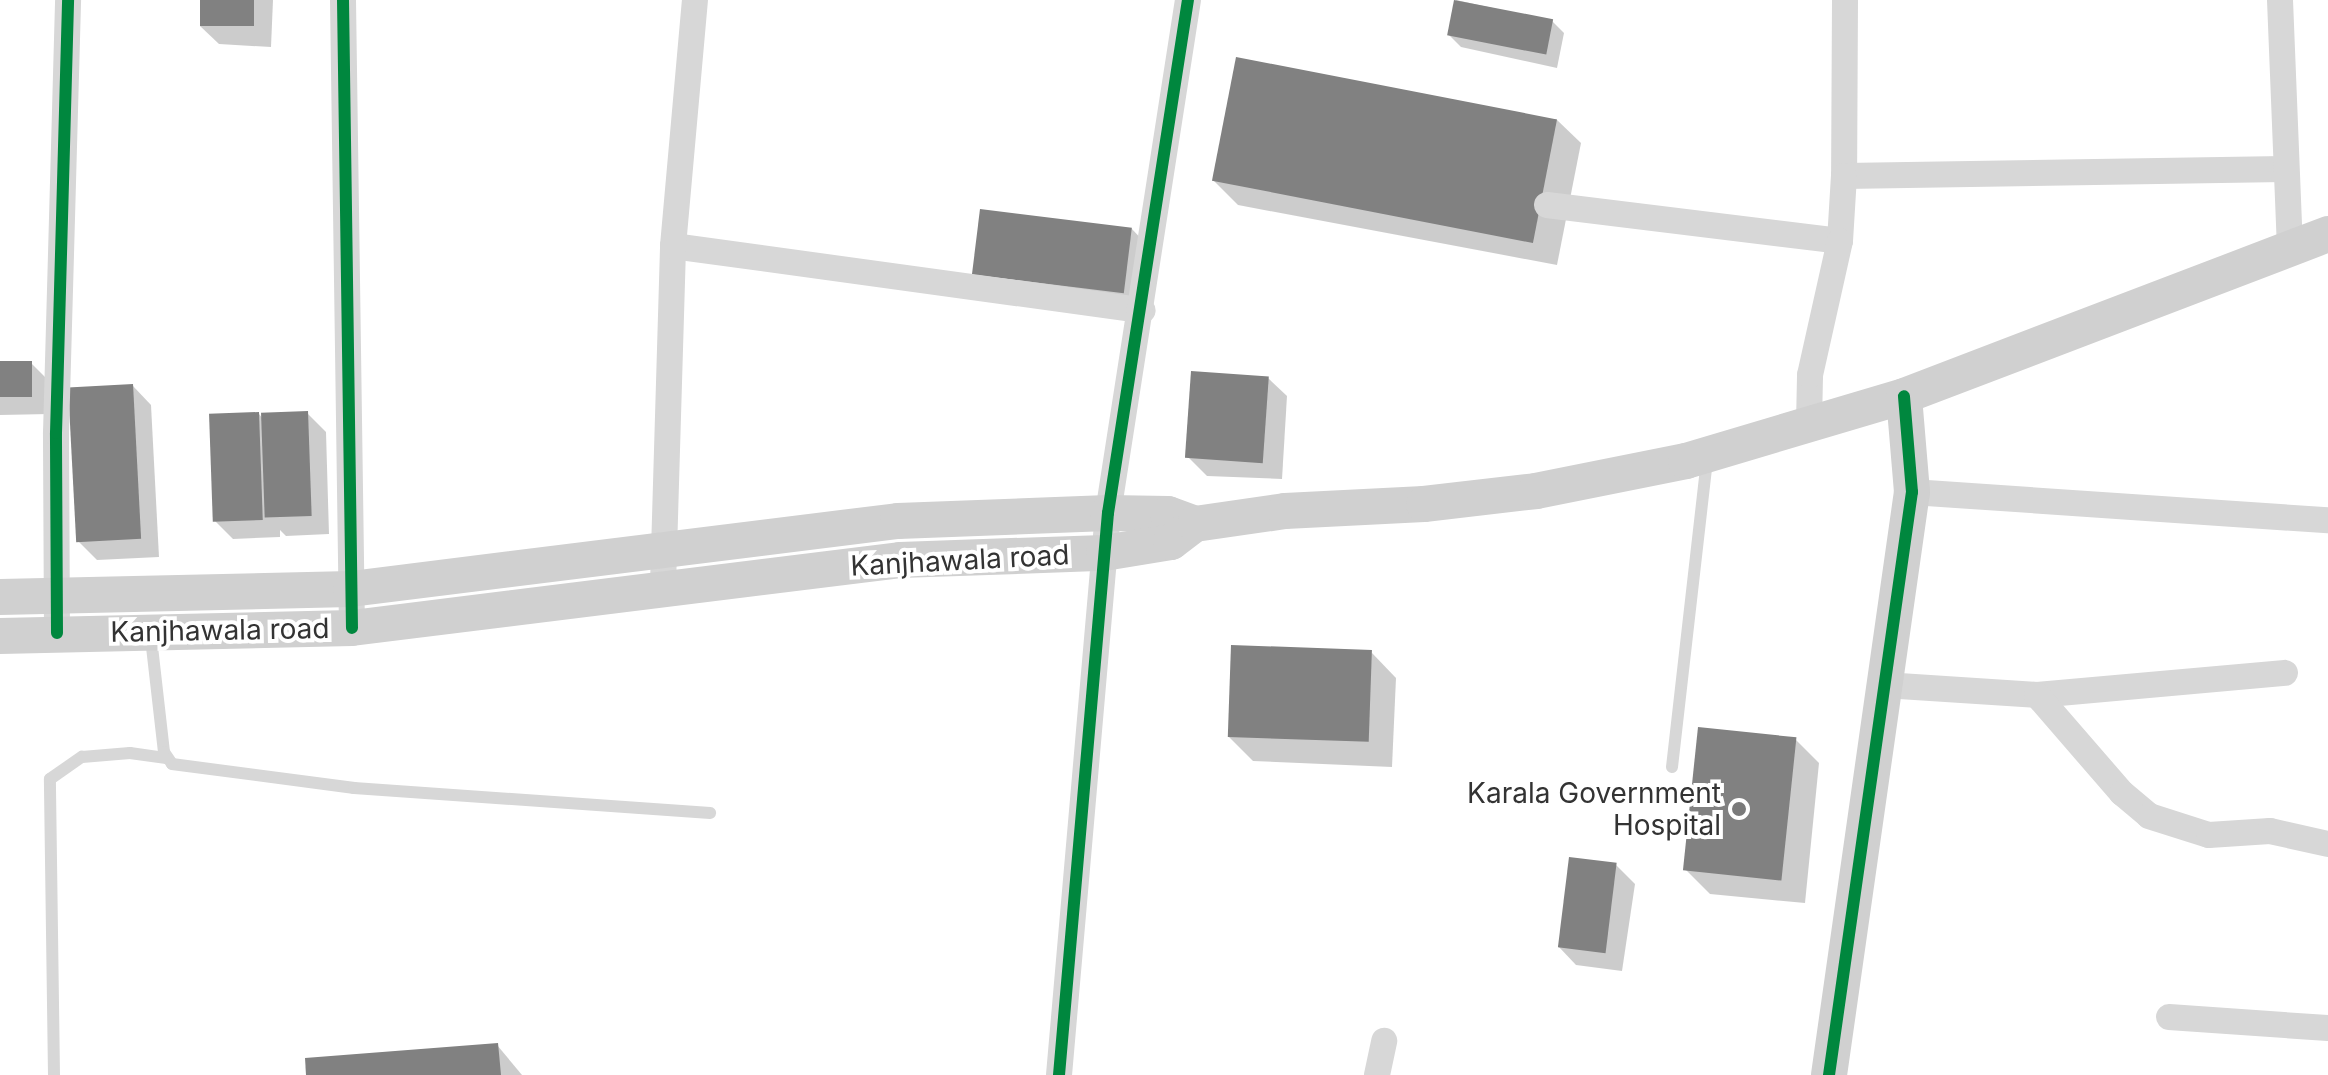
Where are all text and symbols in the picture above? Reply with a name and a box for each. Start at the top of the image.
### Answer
street label: Kanjhawala road [850,537,1070,583]
street label: Kanjhawala road [110,611,330,649]
place label: Karala Government Hospital [1467,776,1721,842]
marker: Karala Government Hospital [1728,798,1750,820]

